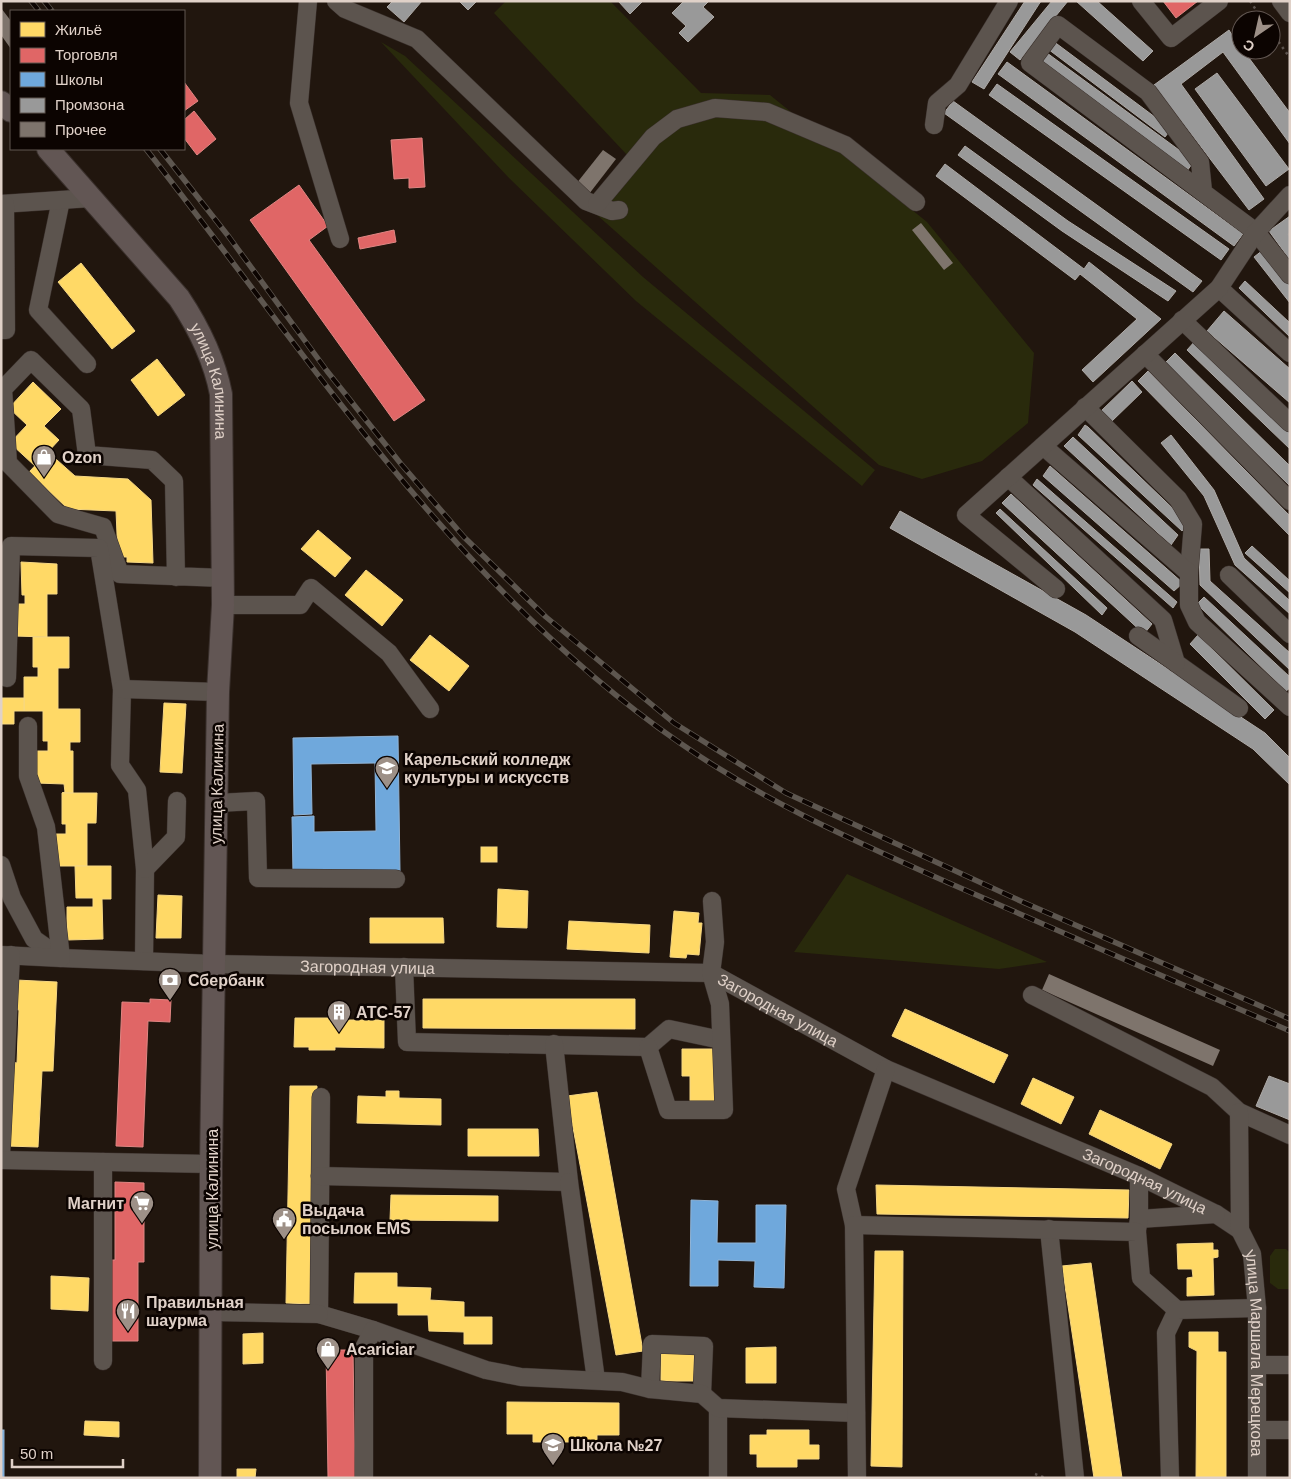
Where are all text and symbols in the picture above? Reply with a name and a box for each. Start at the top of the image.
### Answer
legend [10,10,185,150]
north arrow [1231,10,1281,60]
text: Жильё [55,21,102,38]
text: С [1240,36,1257,55]
text: Торговля [55,46,118,63]
text: Школы [55,71,103,88]
text: Промзона [55,96,125,113]
text: Прочее [55,121,107,138]
street label: улица Калинина [187,320,230,440]
shop icon: Ozon [31,444,57,478]
place label: Ozon [62,449,102,466]
street label: улица Калинина [207,724,227,844]
place label: Карельский колледж культуры и искусств [404,751,571,786]
school or university icon: Карельский колледж культуры и искусств [374,755,400,789]
street label: Загородная улица [300,957,435,976]
bank icon: Сбербанк [157,967,183,1001]
street label: Загородная улица [715,970,841,1050]
place label: Сбербанк [188,972,265,989]
building icon: АТС-57 [326,999,352,1033]
place label: АТС-57 [356,1004,411,1021]
street label: улица Калинина [204,1129,221,1249]
street label: Загородная улица [1080,1145,1210,1217]
supermarket icon: Магнит [129,1190,155,1224]
place label: Магнит [68,1195,124,1212]
place label: Выдача посылок EMS [302,1202,411,1237]
public building icon: Выдача посылок EMS [271,1206,297,1240]
street label: улица Маршала Мерецкова [1242,1246,1266,1457]
place label: Правильная шаурма [146,1294,244,1329]
restaurant icon: Правильная шаурма [115,1298,141,1332]
shop icon: Acariciar [315,1336,341,1370]
place label: Acariciar [346,1341,415,1358]
school or university icon: Школа №27 [540,1432,566,1466]
scale bar [12,1436,124,1468]
place label: Школа №27 [570,1437,662,1454]
text: 50 m [20,1445,53,1462]

